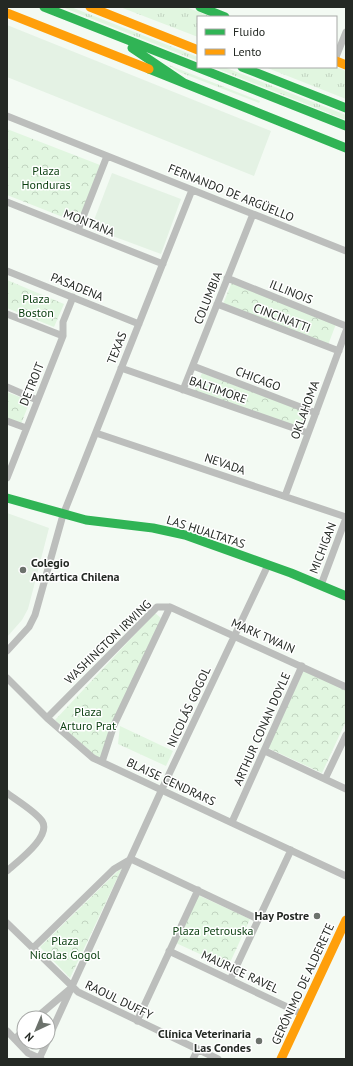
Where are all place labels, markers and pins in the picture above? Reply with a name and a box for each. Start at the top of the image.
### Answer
place label: Colegio Antártica Chilena [31,555,120,584]
marker: Colegio Antártica Chilena [18,565,28,575]
place label: Hay Postre [254,908,309,923]
marker: Hay Postre [312,911,322,921]
place label: Clínica Veterinaria Las Condes [158,1026,251,1055]
marker: Clínica Veterinaria Las Condes [254,1036,264,1046]

